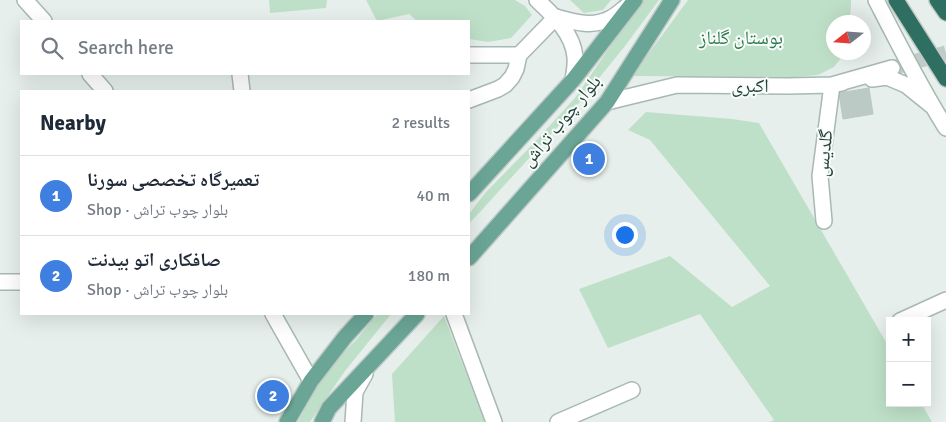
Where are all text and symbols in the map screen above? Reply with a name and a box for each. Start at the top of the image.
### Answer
north arrow [826,15,871,60]
search box [20,20,470,75]
park label: بوستان گلناز [698,26,783,50]
icon: search [38,34,66,62]
text: Search here [78,36,174,60]
street label: بلوار چوب‌ تراش [516,70,606,172]
street label: اکبری [731,74,769,98]
text: Nearby [40,110,106,136]
text: 2 results [391,113,450,133]
street label: گلدیس [810,128,838,178]
pin: 1 [573,140,605,178]
text: تعمیرگاه تخصصی سورنا [87,168,259,192]
text: 1 [52,186,60,206]
text: 40 m [416,186,450,206]
text: Shop · بلوار چوب‌ تراش [87,200,228,220]
your location [612,222,638,248]
text: صافکاری اتو بیدنت [87,248,221,272]
text: 2 [52,266,60,286]
text: 180 m [408,266,450,286]
text: Shop · بلوار چوب‌ تراش [87,280,228,300]
map controls [886,317,931,407]
button: + [886,317,931,362]
button: − [886,362,931,407]
pin: 2 [257,377,289,415]

